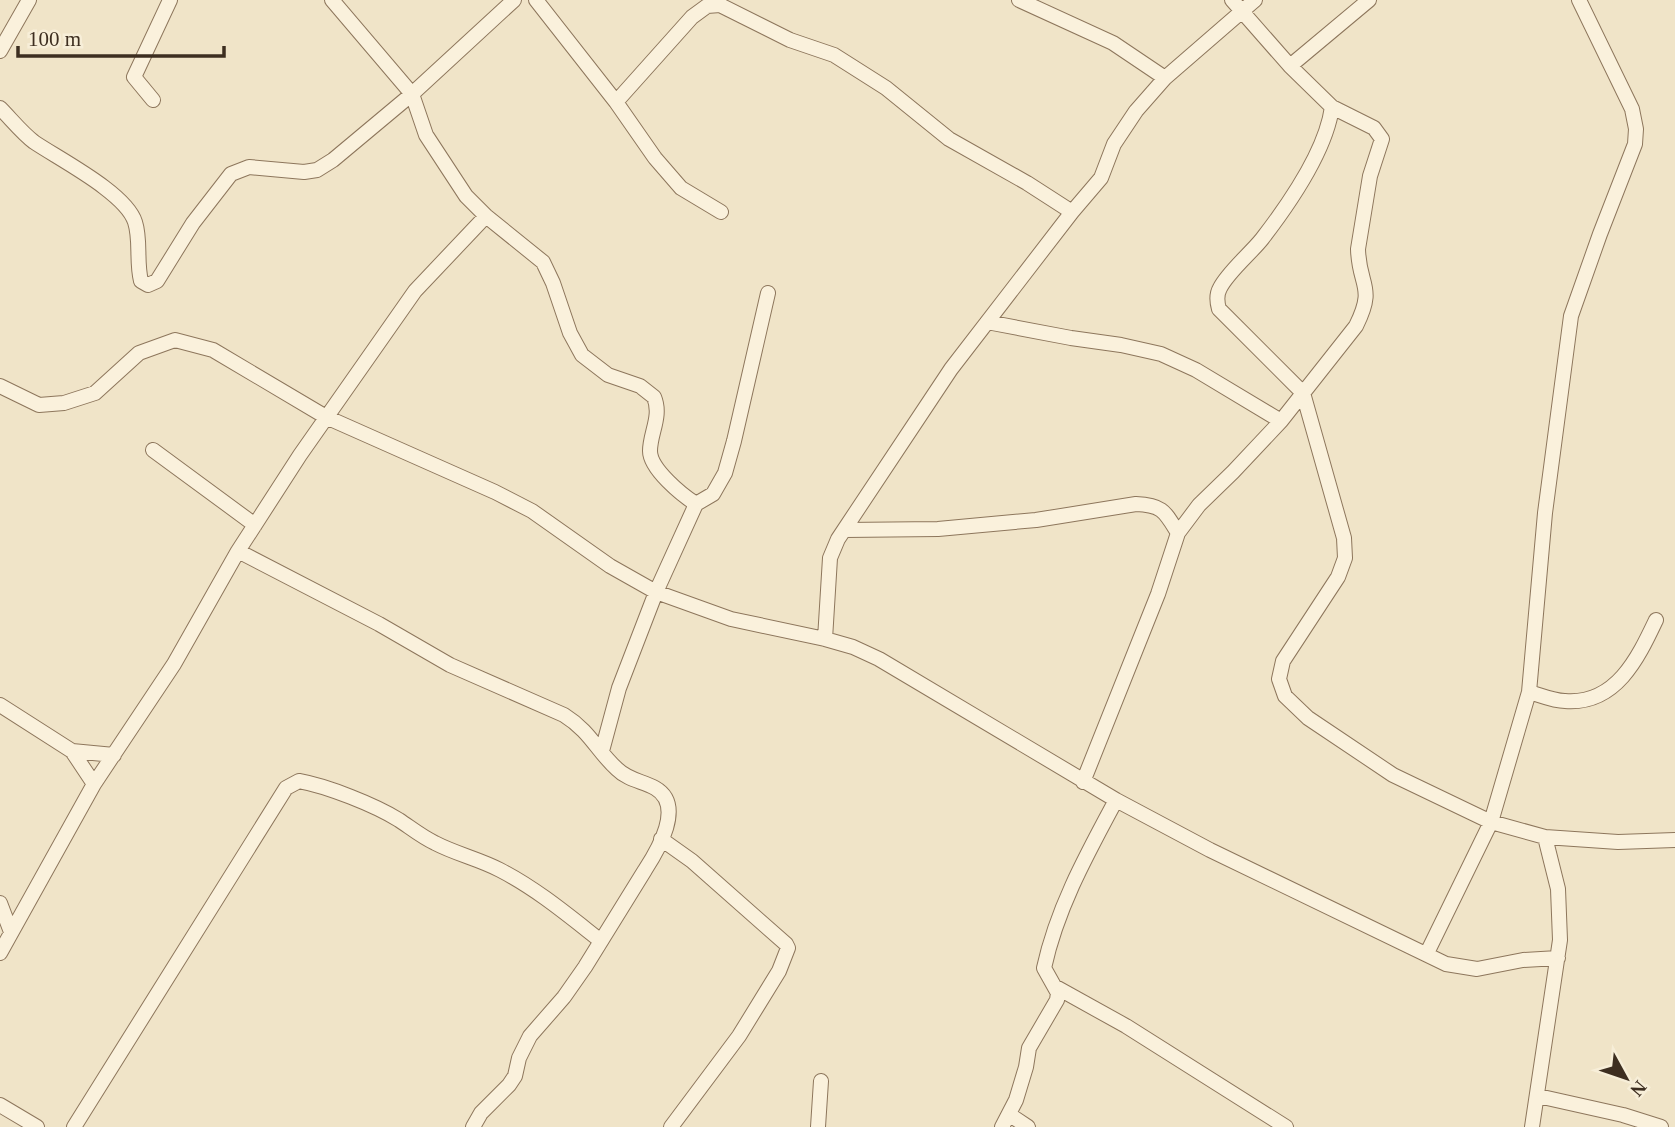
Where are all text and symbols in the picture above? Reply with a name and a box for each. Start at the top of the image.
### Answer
scale bar [18,14,224,58]
text: 100 m [28,27,81,51]
north arrow [1591,1043,1661,1113]
text: N [1626,1077,1651,1101]

